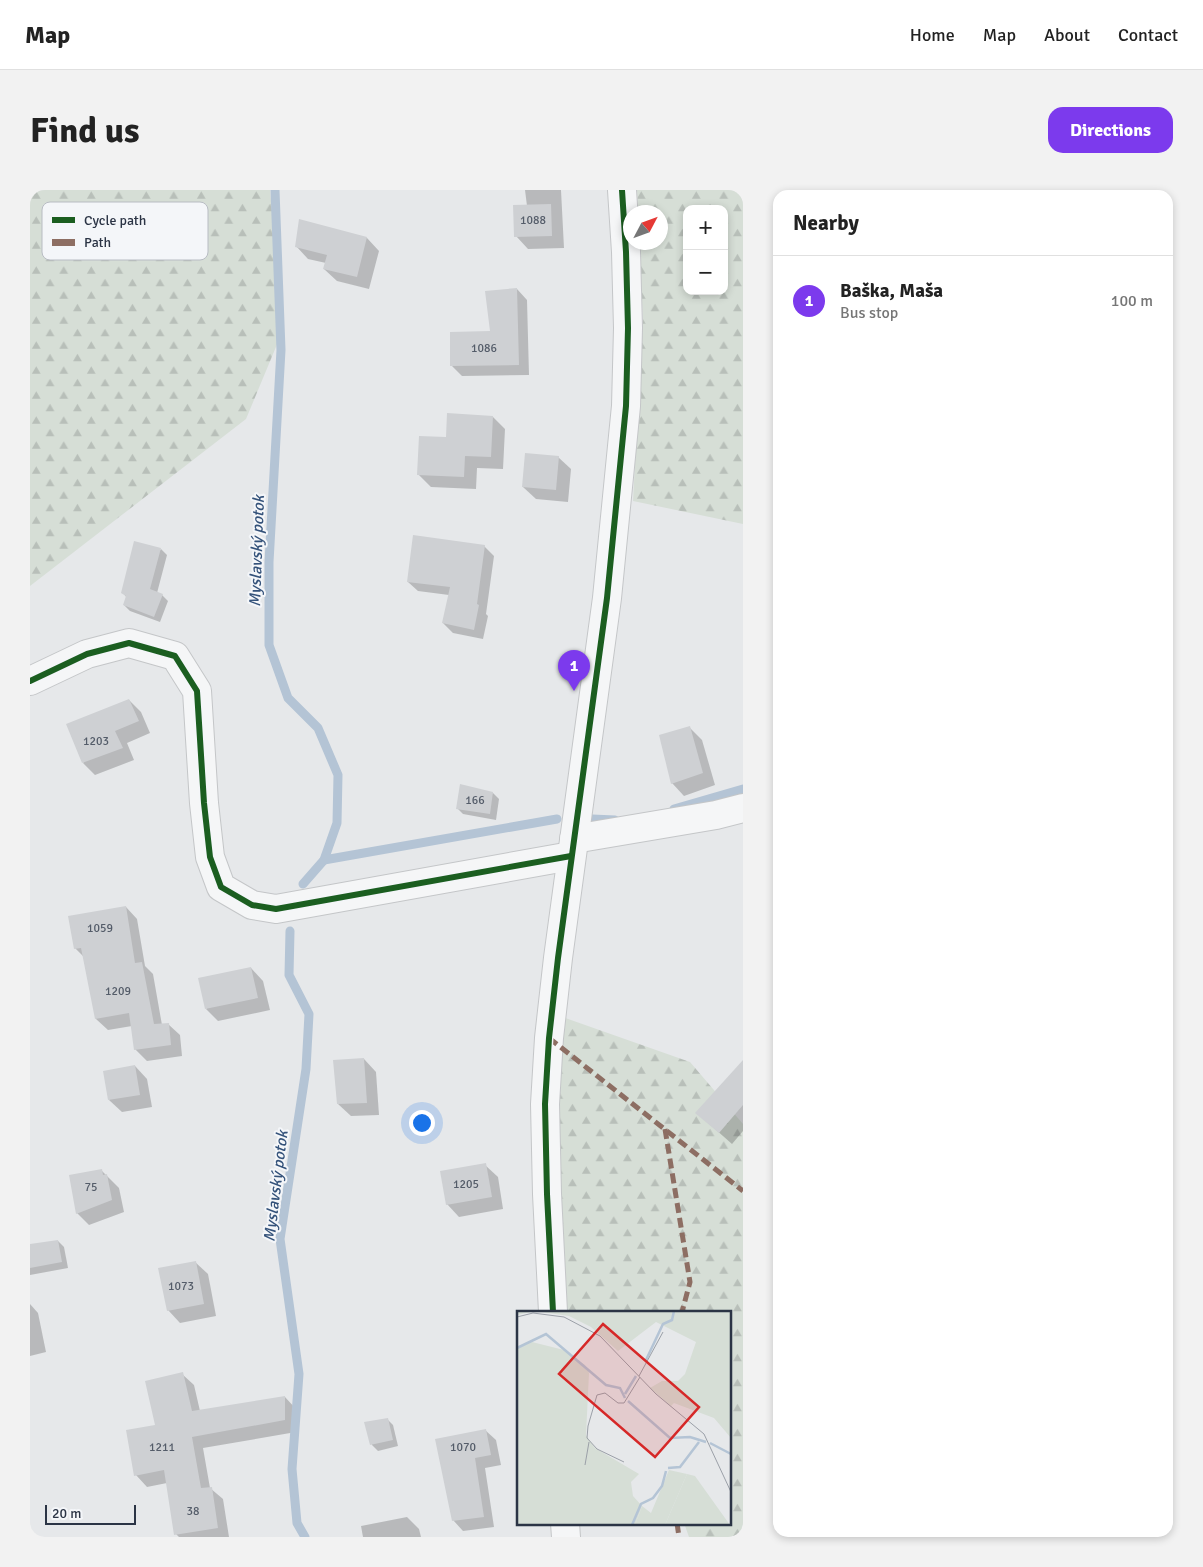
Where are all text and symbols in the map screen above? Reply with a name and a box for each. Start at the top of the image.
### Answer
text: Map [25,20,70,50]
text: Home [910,24,955,46]
text: Map [983,24,1016,46]
text: About [1044,24,1090,46]
text: Contact [1118,24,1178,46]
button: Directions [1048,107,1173,153]
text: Find us [30,109,140,152]
legend [42,202,208,260]
north arrow [623,205,668,250]
map controls [683,205,728,295]
button: + [683,205,728,250]
text: Nearby [793,210,859,236]
text: Cycle path [84,212,146,229]
house number: 1088 [520,213,546,228]
text: Path [84,234,111,251]
button: − [683,250,728,295]
text: Baška, Maša [840,279,943,303]
text: 1 [805,291,813,311]
text: 100 m [1111,291,1153,311]
text: Bus stop [840,303,898,323]
house number: 1086 [471,341,497,356]
water label: Myslavský potok [245,493,269,607]
pin: 1 [558,650,590,691]
house number: 1203 [83,734,109,749]
house number: 166 [465,793,485,808]
house number: 1059 [87,921,113,936]
house number: 1209 [105,984,131,999]
your location [409,1110,435,1136]
water label: Myslavský potok [259,1127,293,1243]
house number: 1205 [453,1177,479,1192]
house number: 75 [85,1180,97,1195]
house number: 1073 [168,1279,194,1294]
inset map [517,1311,730,1524]
house number: 1211 [149,1440,175,1455]
house number: 1070 [450,1440,476,1455]
scale bar [45,1502,136,1525]
house number: 38 [187,1504,199,1519]
text: 20 m [52,1505,81,1522]

